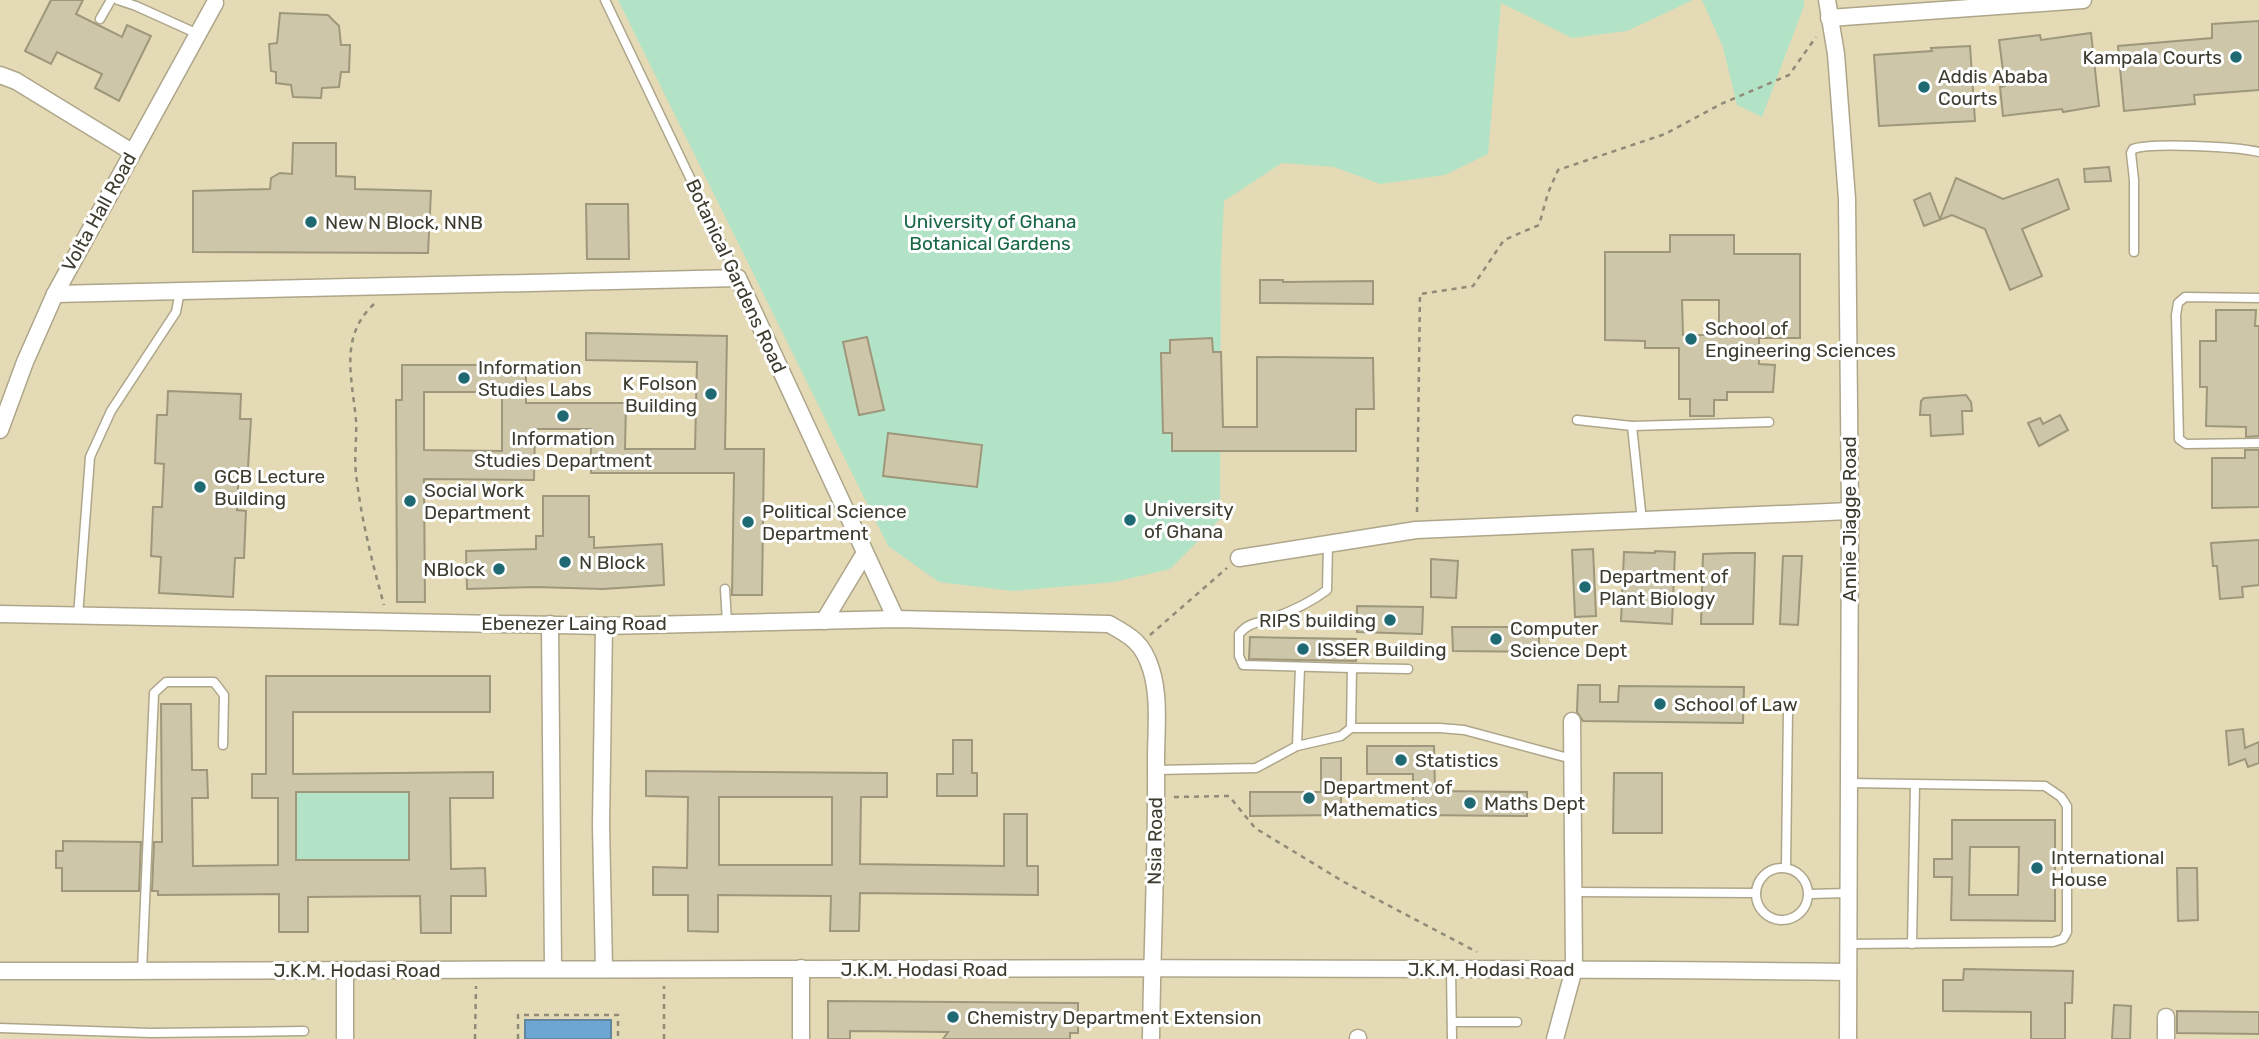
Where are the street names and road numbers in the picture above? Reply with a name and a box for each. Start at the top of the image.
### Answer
street label: Volta Hall Road [57,148,141,276]
street label: Botanical Gardens Road [681,175,791,377]
street label: Annie Jiagge Road [1838,436,1861,602]
street label: Ebenezer Laing Road [481,612,667,635]
street label: Nsia Road [1143,797,1167,885]
street label: J.K.M. Hodasi Road [840,958,1008,981]
street label: J.K.M. Hodasi Road [1407,958,1575,981]
street label: J.K.M. Hodasi Road [273,959,441,982]

